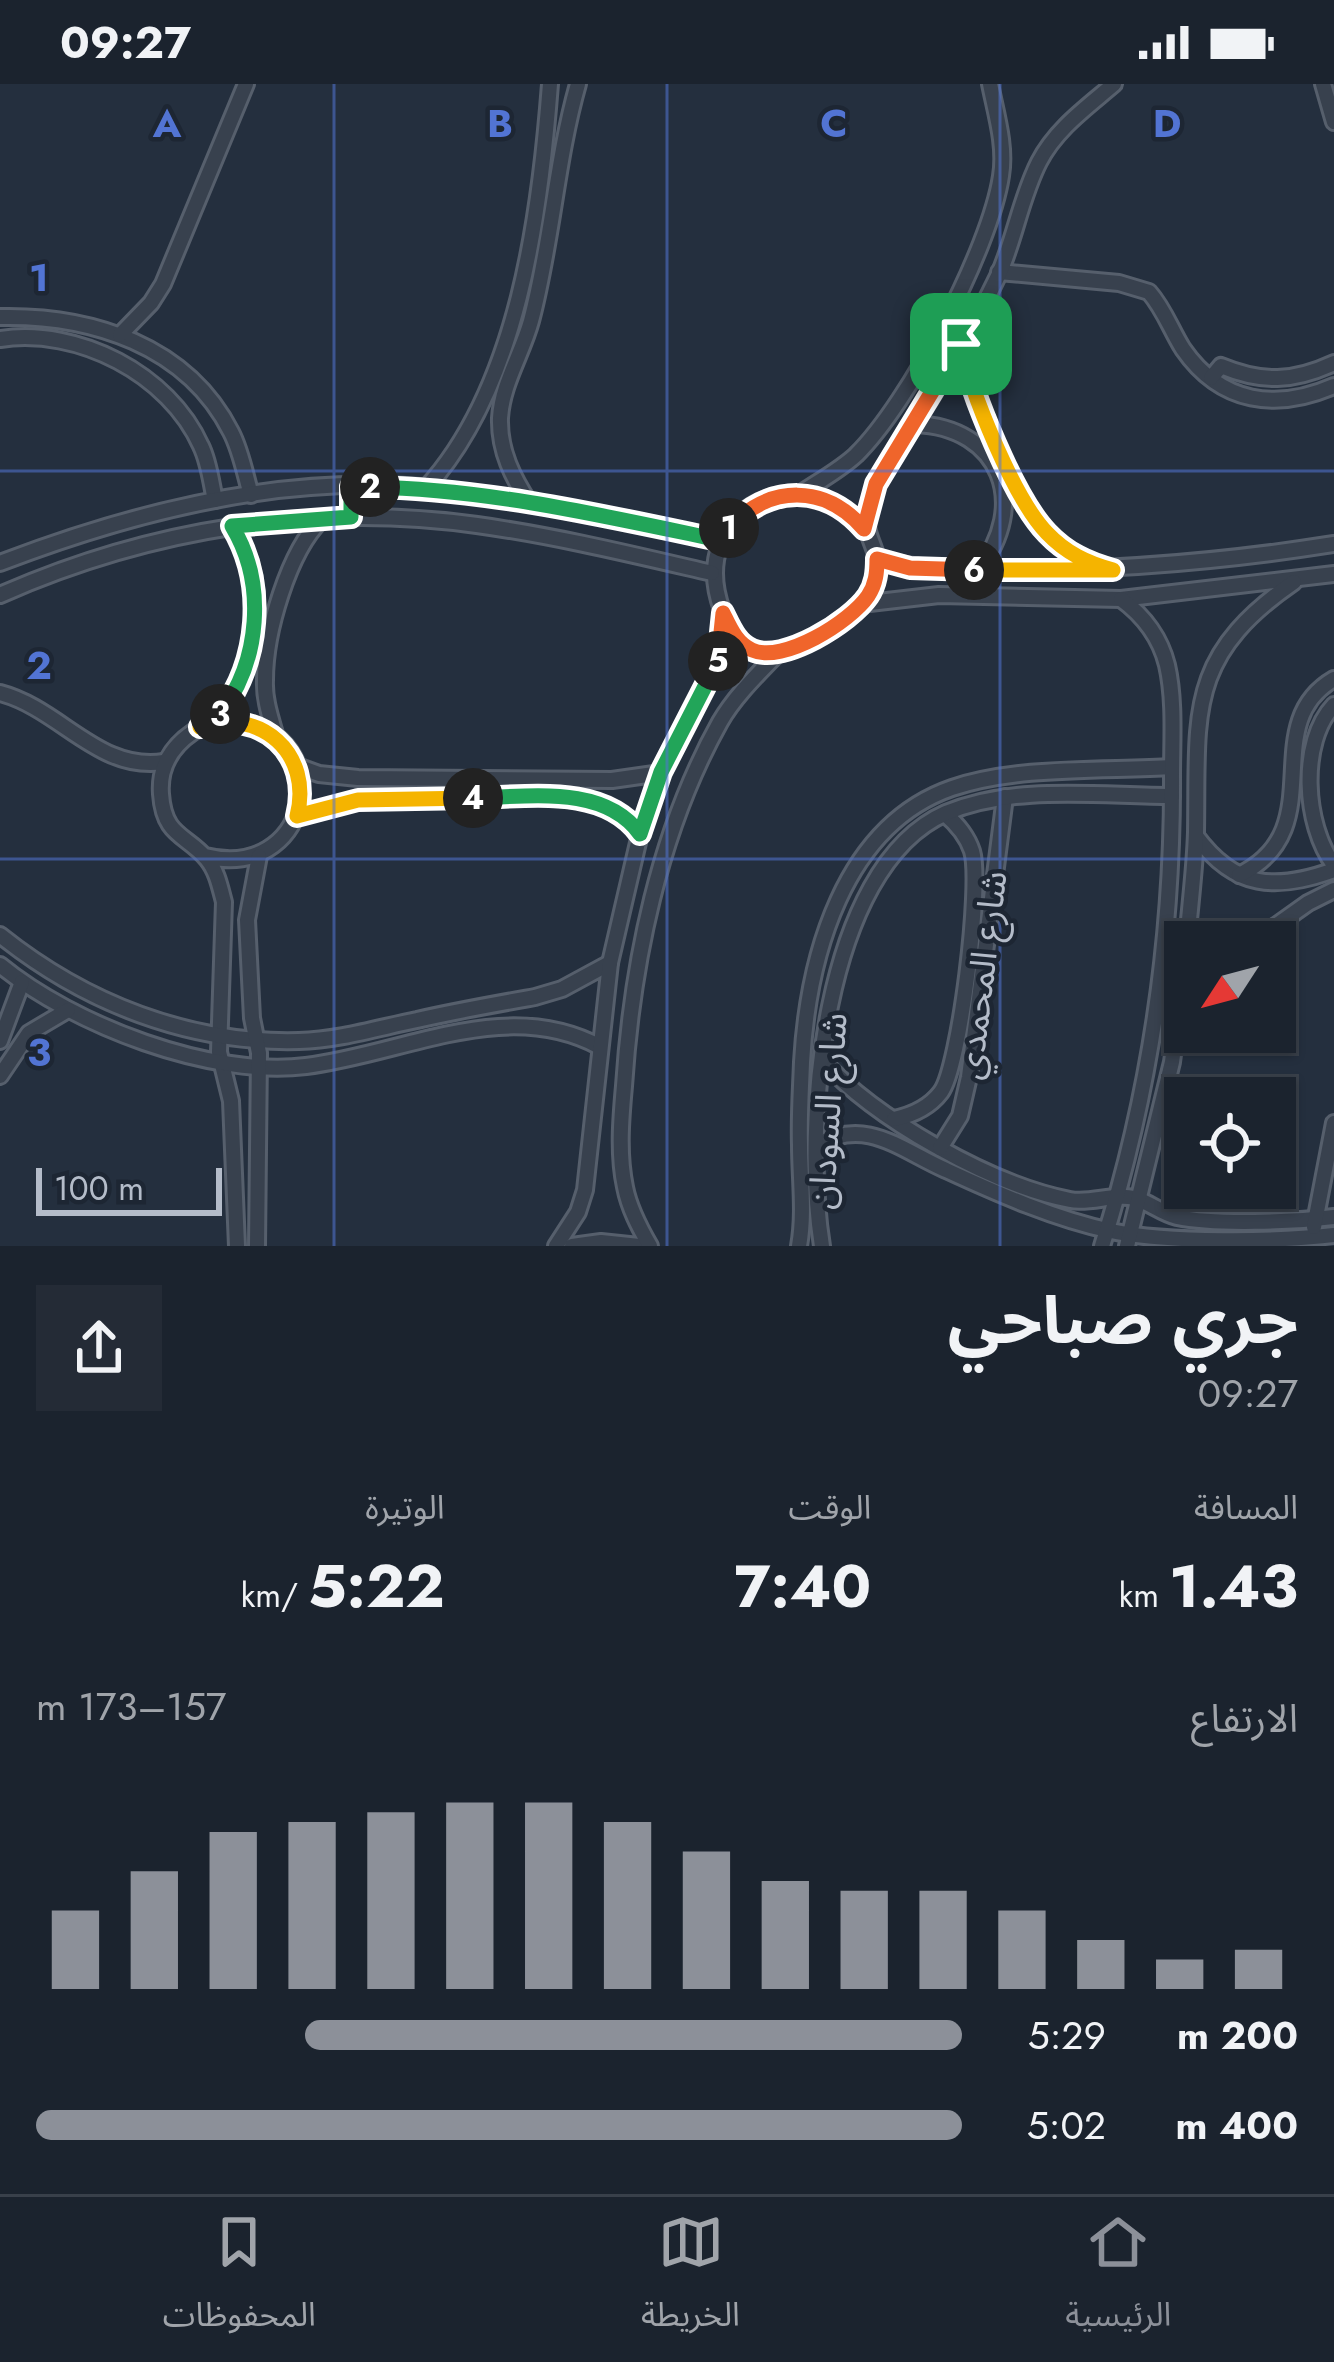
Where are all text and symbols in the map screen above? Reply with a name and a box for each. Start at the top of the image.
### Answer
text: 09:27 [60,10,191,75]
text: A [152,95,182,152]
text: B [487,95,513,152]
text: C [820,95,848,152]
text: D [1153,95,1181,152]
text: 1 [29,249,49,306]
pin [910,293,1012,395]
icon: arrive [928,311,994,377]
pin: 2 [340,457,400,517]
text: 2 [359,463,381,510]
pin: 1 [699,498,759,558]
text: 1 [721,504,737,551]
pin: 6 [944,540,1004,600]
text: 6 [963,546,985,593]
pin: 5 [688,631,748,691]
text: 2 [26,637,52,694]
text: 5 [707,637,729,684]
pin: 3 [190,684,250,744]
text: 3 [210,690,230,737]
pin: 4 [443,768,503,828]
text: 4 [461,774,485,821]
street label: شارع المحمدي [942,868,1022,1083]
north arrow [1164,921,1296,1053]
map controls [1164,921,1296,1209]
street label: شارع السودان [794,1011,861,1211]
text: 3 [27,1024,51,1081]
button: locate [1164,1077,1296,1209]
scale bar [36,1162,222,1215]
text: 100 m [54,1165,144,1212]
text: جري صباحي [948,1272,1298,1368]
button: share [36,1285,162,1411]
text: 09:27 [1198,1365,1298,1422]
text: الوتيرة [365,1484,445,1531]
text: الوقت [789,1484,871,1531]
text: المسافة [1194,1484,1298,1531]
text: 5:22 [308,1543,445,1630]
text: 7:40 [734,1543,871,1630]
text: 1.43 [1169,1543,1298,1630]
text: /km [241,1572,308,1619]
text: km [1119,1572,1169,1619]
text: 157–173 m [36,1678,226,1735]
text: الارتفاع [1191,1690,1298,1747]
text: 5:29 [1028,2007,1106,2064]
text: 200 m [1177,2007,1298,2064]
text: 5:02 [1027,2097,1106,2154]
text: 400 m [1175,2097,1298,2154]
tab: المحفوظات [163,2209,316,2350]
tab: الخريطة [641,2209,740,2350]
tab: الرئيسية [1065,2209,1171,2350]

